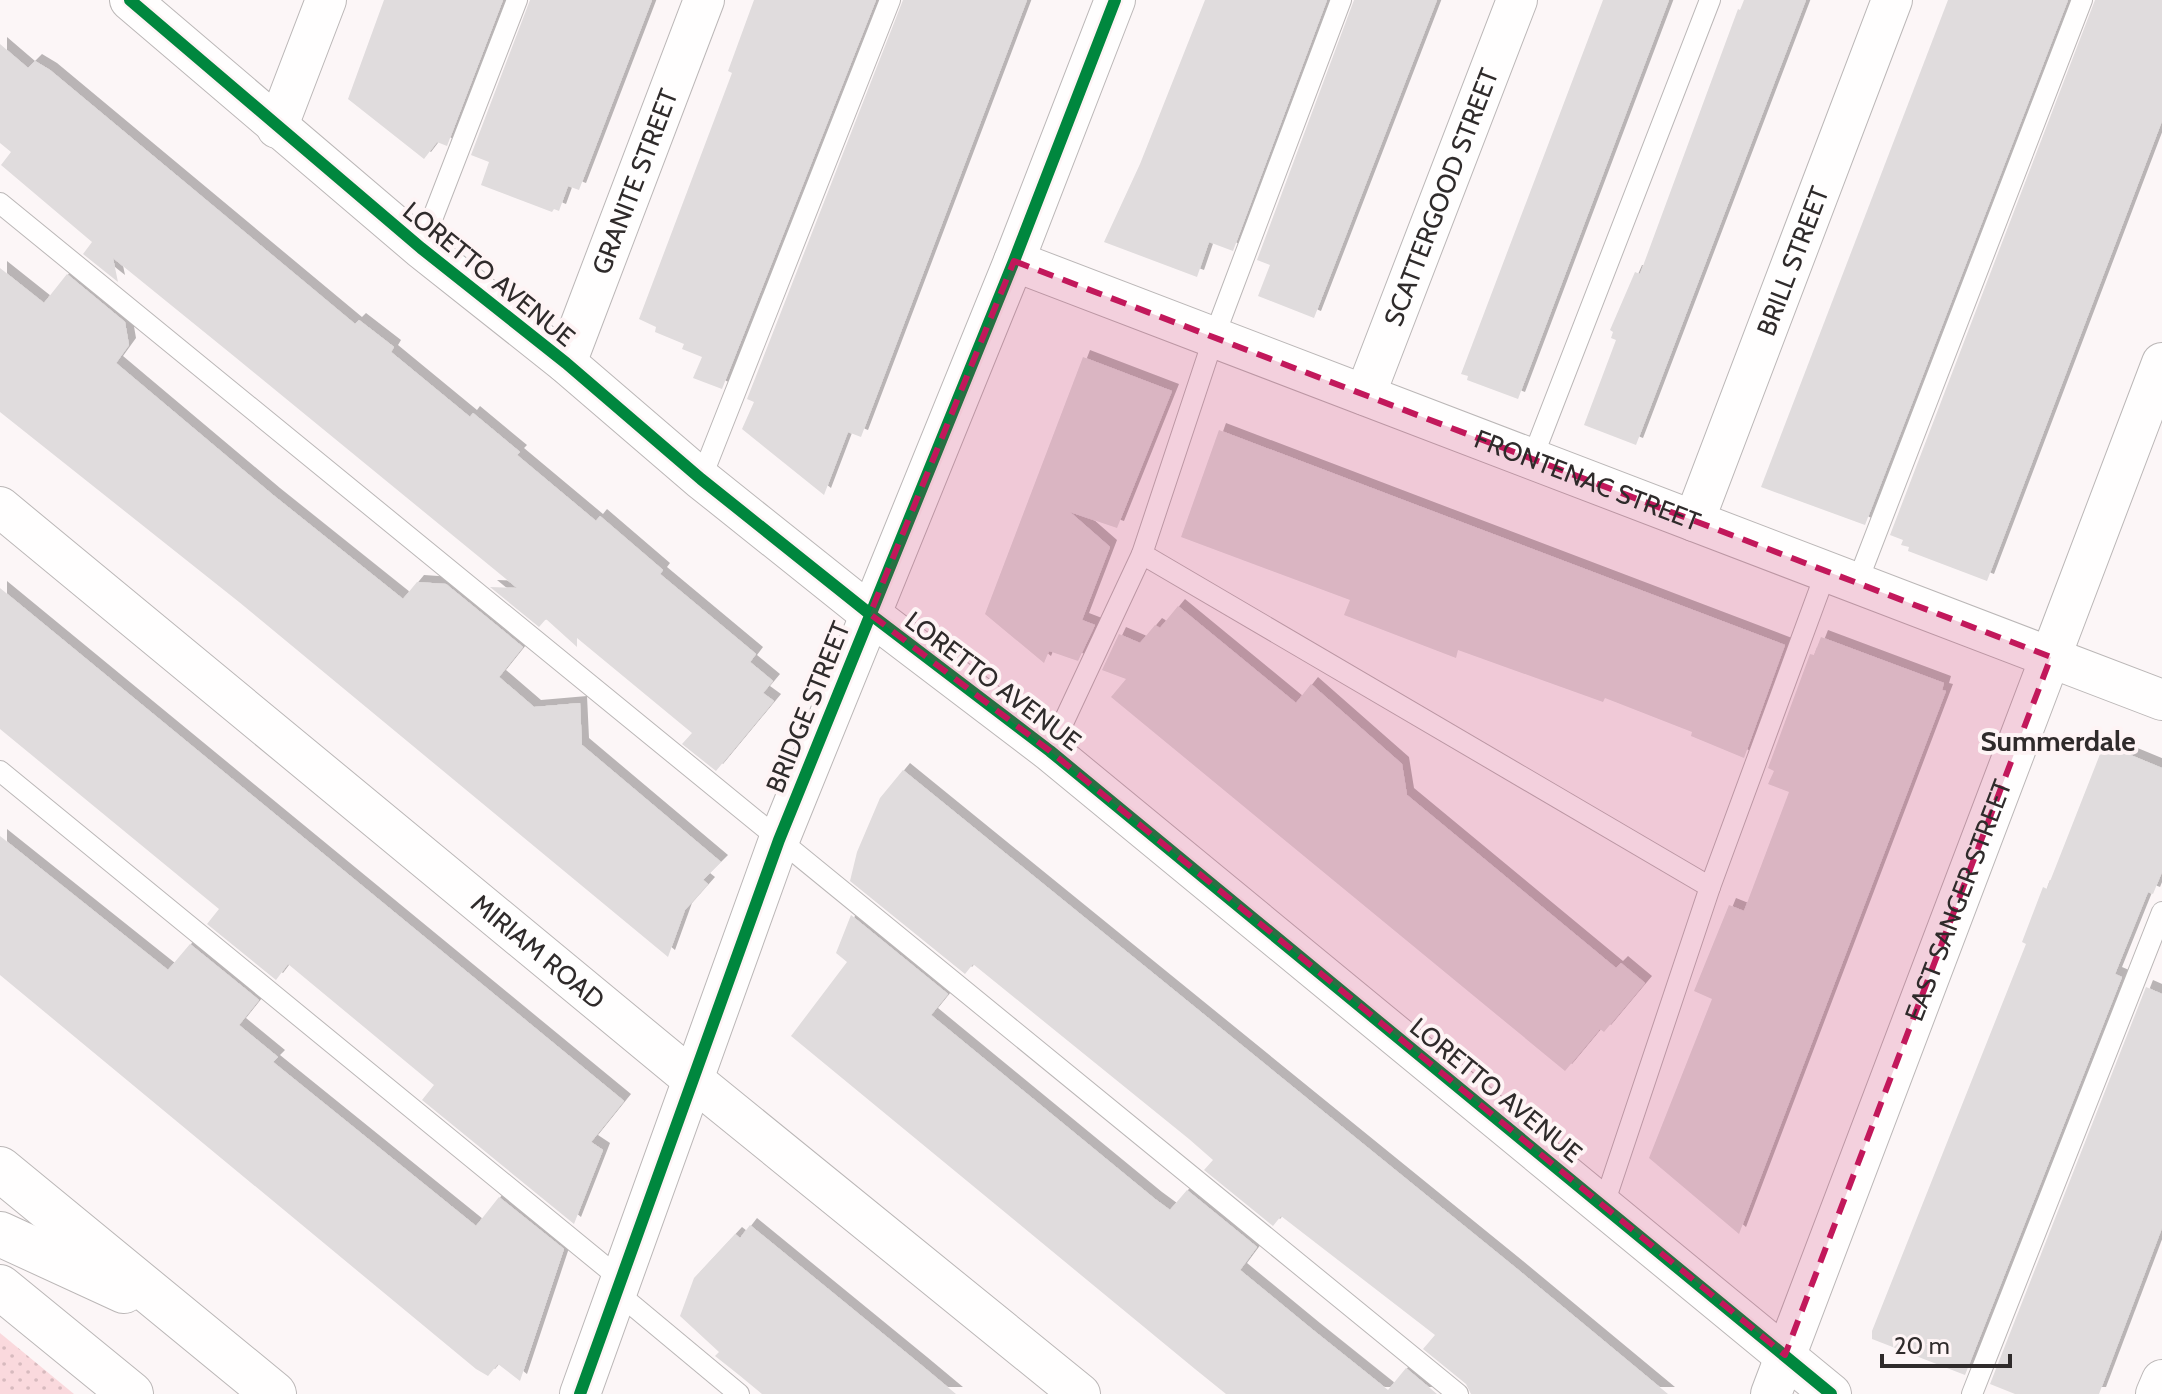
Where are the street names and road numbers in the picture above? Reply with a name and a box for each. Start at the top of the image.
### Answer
street label: SCATTERGOOD STREET [1377,64,1505,330]
street label: GRANITE STREET [585,84,685,279]
street label: BRILL STREET [1750,182,1836,340]
street label: LORETTO AVENUE [397,195,581,353]
street label: FRONTENAC STREET [1470,423,1705,538]
street label: LORETTO AVENUE [899,604,1087,758]
street label: BRIDGE STREET [759,617,857,797]
street label: EAST SANGER STREET [1898,775,2019,1026]
street label: MIRIAM ROAD [465,887,611,1016]
street label: LORETTO AVENUE [1404,1011,1588,1169]

